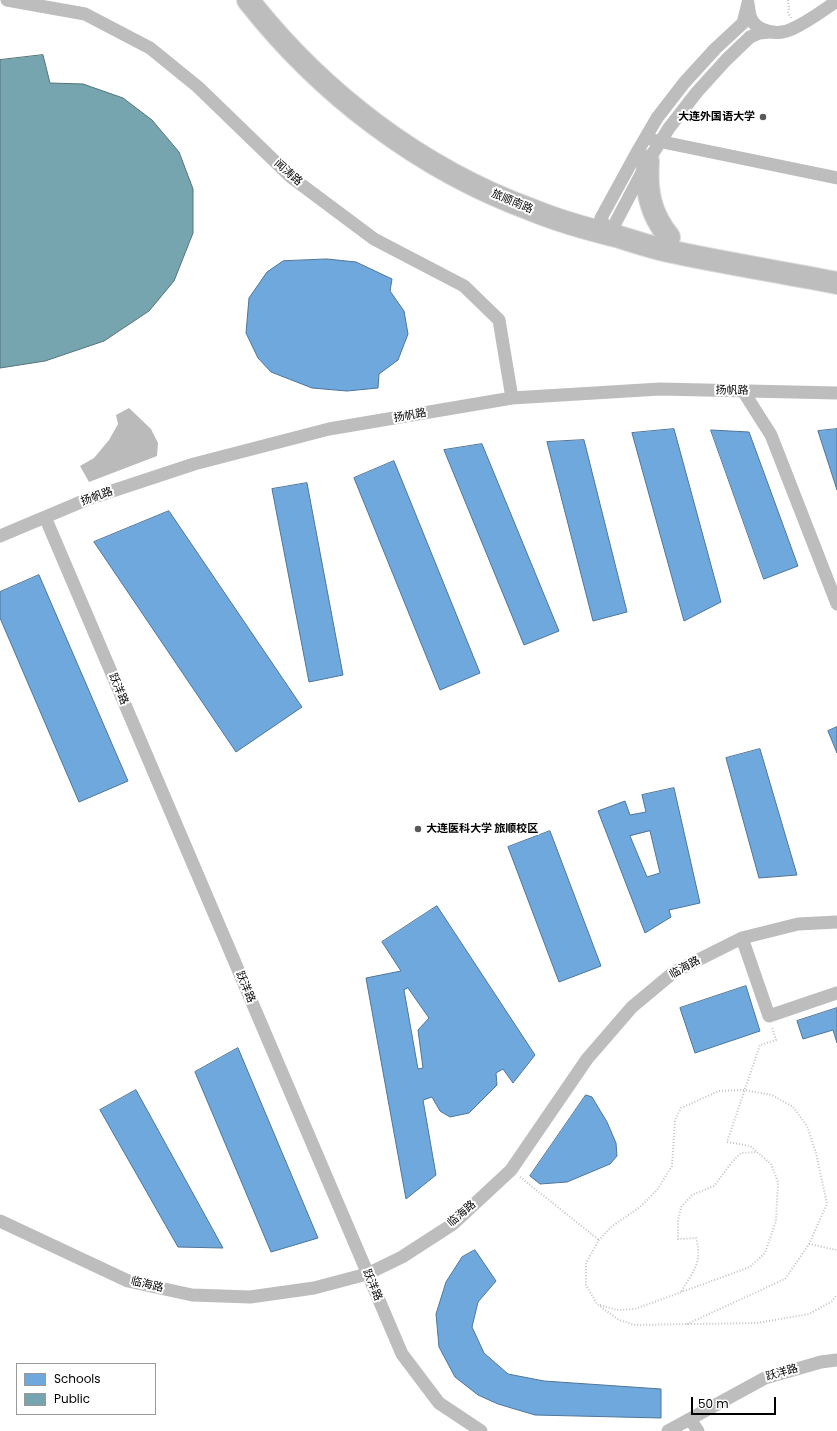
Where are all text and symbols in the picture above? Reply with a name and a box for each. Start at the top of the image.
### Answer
place label: 大连外国语大学 [678,110,755,124]
marker: 大连外国语大学 [758,112,768,122]
street label: 闻涛路 [271,157,305,189]
street label: 旅顺南路 [489,187,535,217]
street label: 扬帆路 [715,384,749,398]
street label: 扬帆路 [393,407,427,425]
street label: 扬帆路 [79,485,115,509]
street label: 跃洋路 [105,671,131,707]
place label: 大连医科大学 旅顺校区 [426,822,538,836]
marker: 大连医科大学 旅顺校区 [413,824,423,834]
street label: 临海路 [667,954,703,982]
street label: 跃洋路 [232,969,258,1005]
street label: 临海路 [445,1198,479,1230]
street label: 跃洋路 [359,1267,385,1303]
street label: 临海路 [129,1275,165,1295]
street label: 跃洋路 [764,1362,800,1384]
legend [16,1363,156,1415]
text: Schools [54,1370,101,1387]
scale bar [693,1389,778,1415]
text: Public [54,1390,90,1407]
text: 50 m [698,1395,729,1412]

